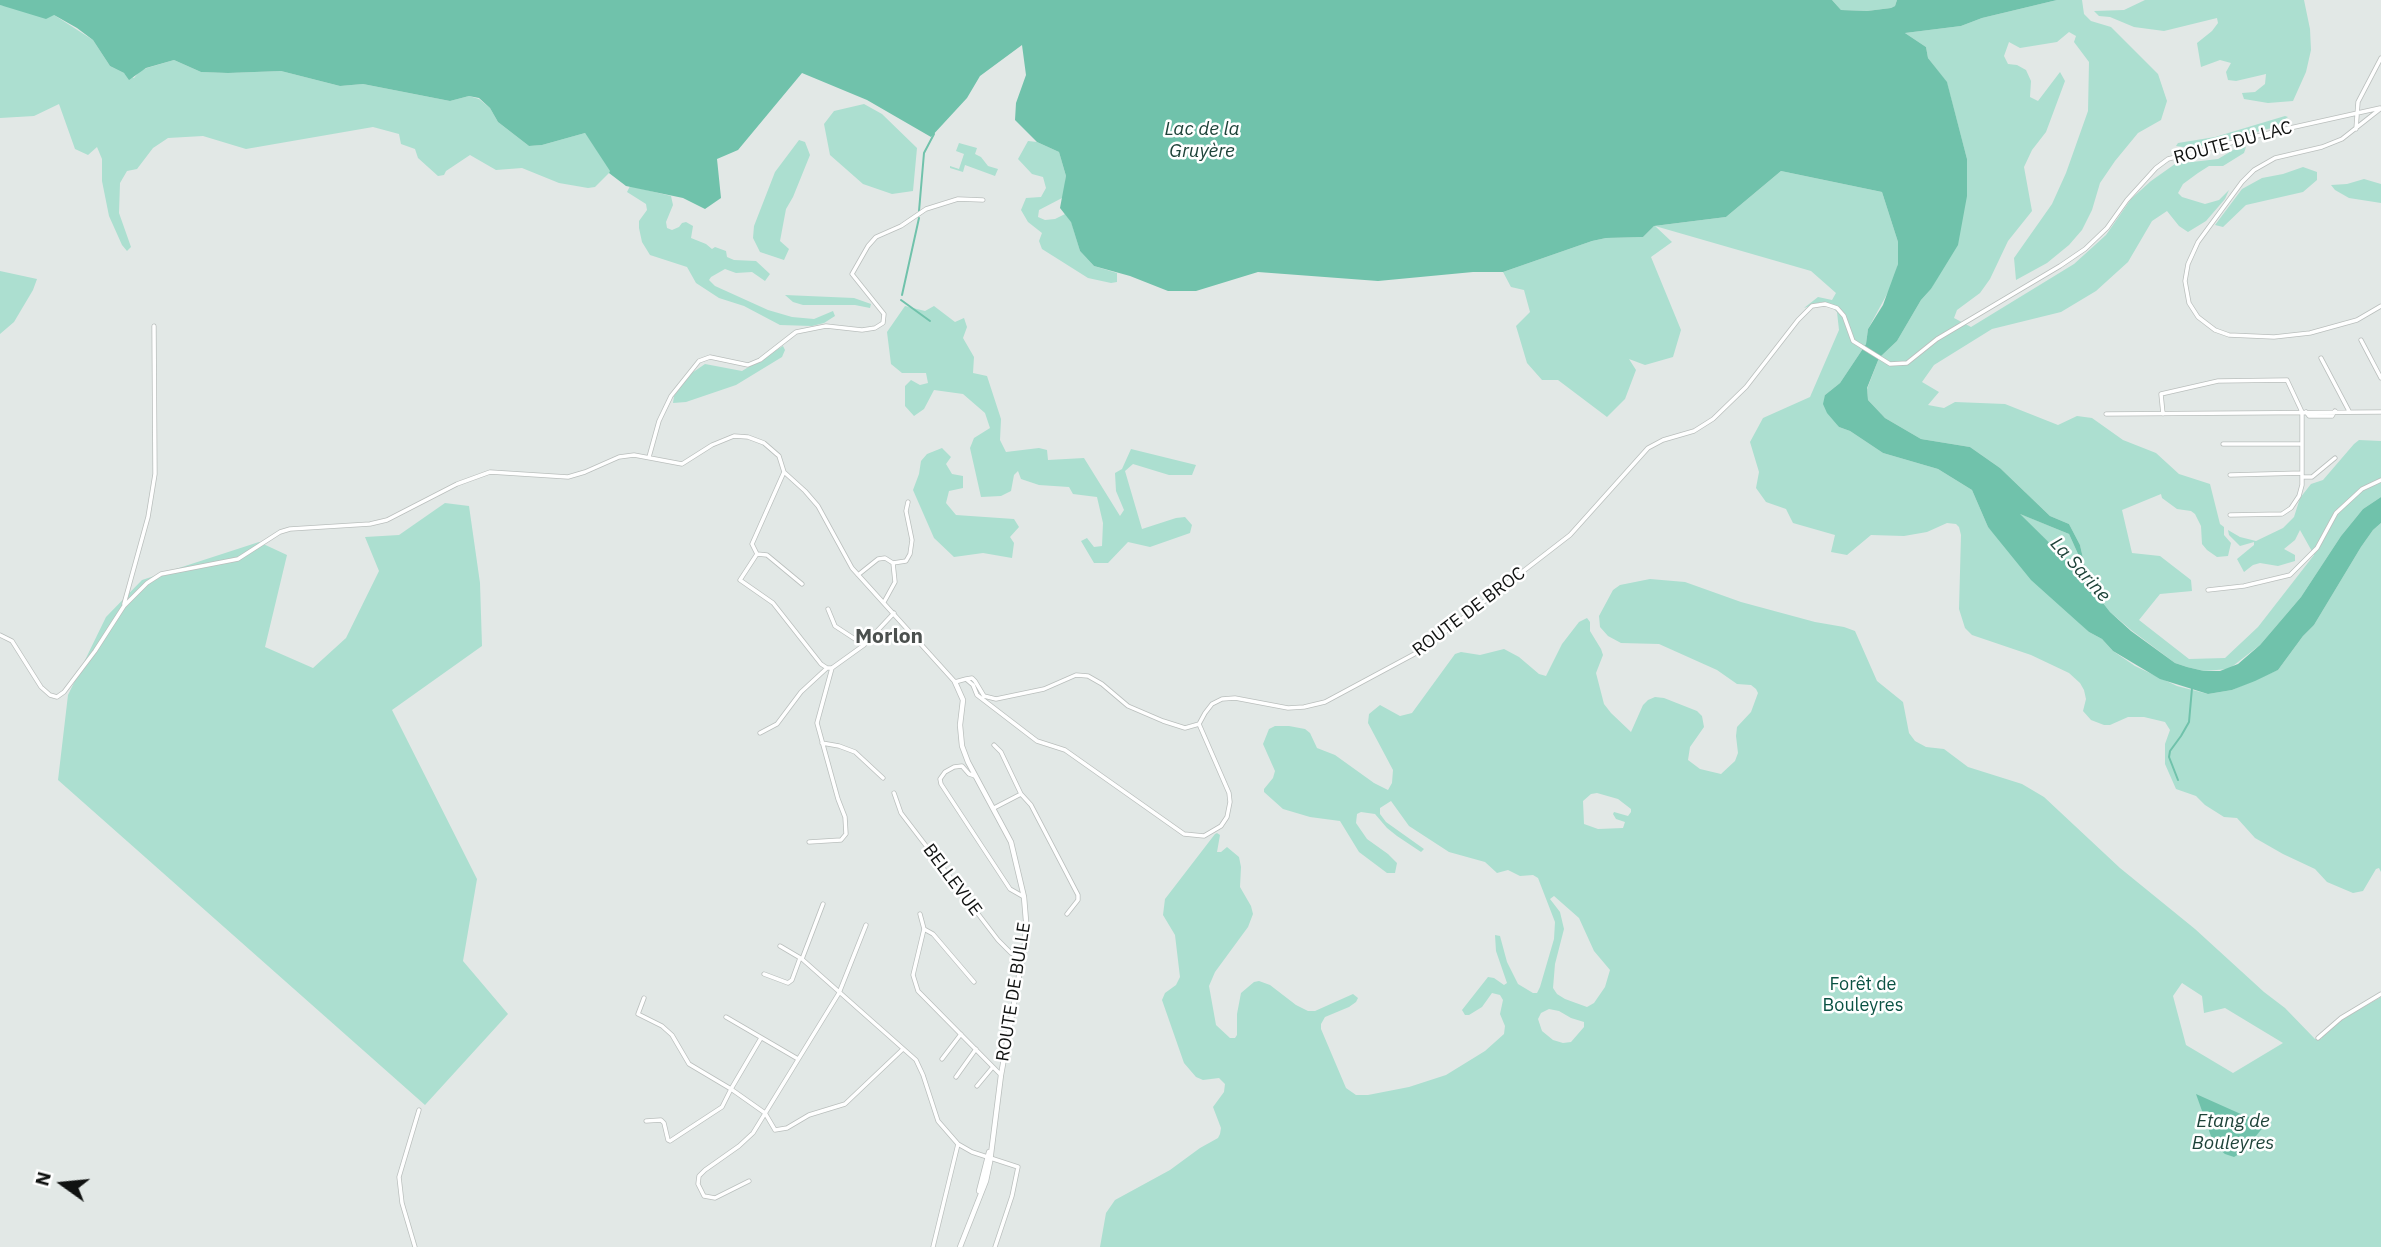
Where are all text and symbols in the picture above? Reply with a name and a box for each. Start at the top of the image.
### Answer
street label: ROUTE DU LAC [2171,117,2295,169]
water label: Lac de la Gruyère [1164,119,1240,163]
water label: La Sarine [2045,533,2115,607]
street label: ROUTE DE BROC [1409,563,1529,661]
district label: Morlon [855,624,923,650]
street label: BELLEVUE [918,840,986,920]
street label: ROUTE DE BULLE [992,921,1036,1063]
park label: Forêt de Bouleyres [1823,974,1903,1016]
water label: Etang de Bouleyres [2192,1111,2274,1155]
north arrow [28,1149,98,1219]
text: N [29,1169,56,1188]

